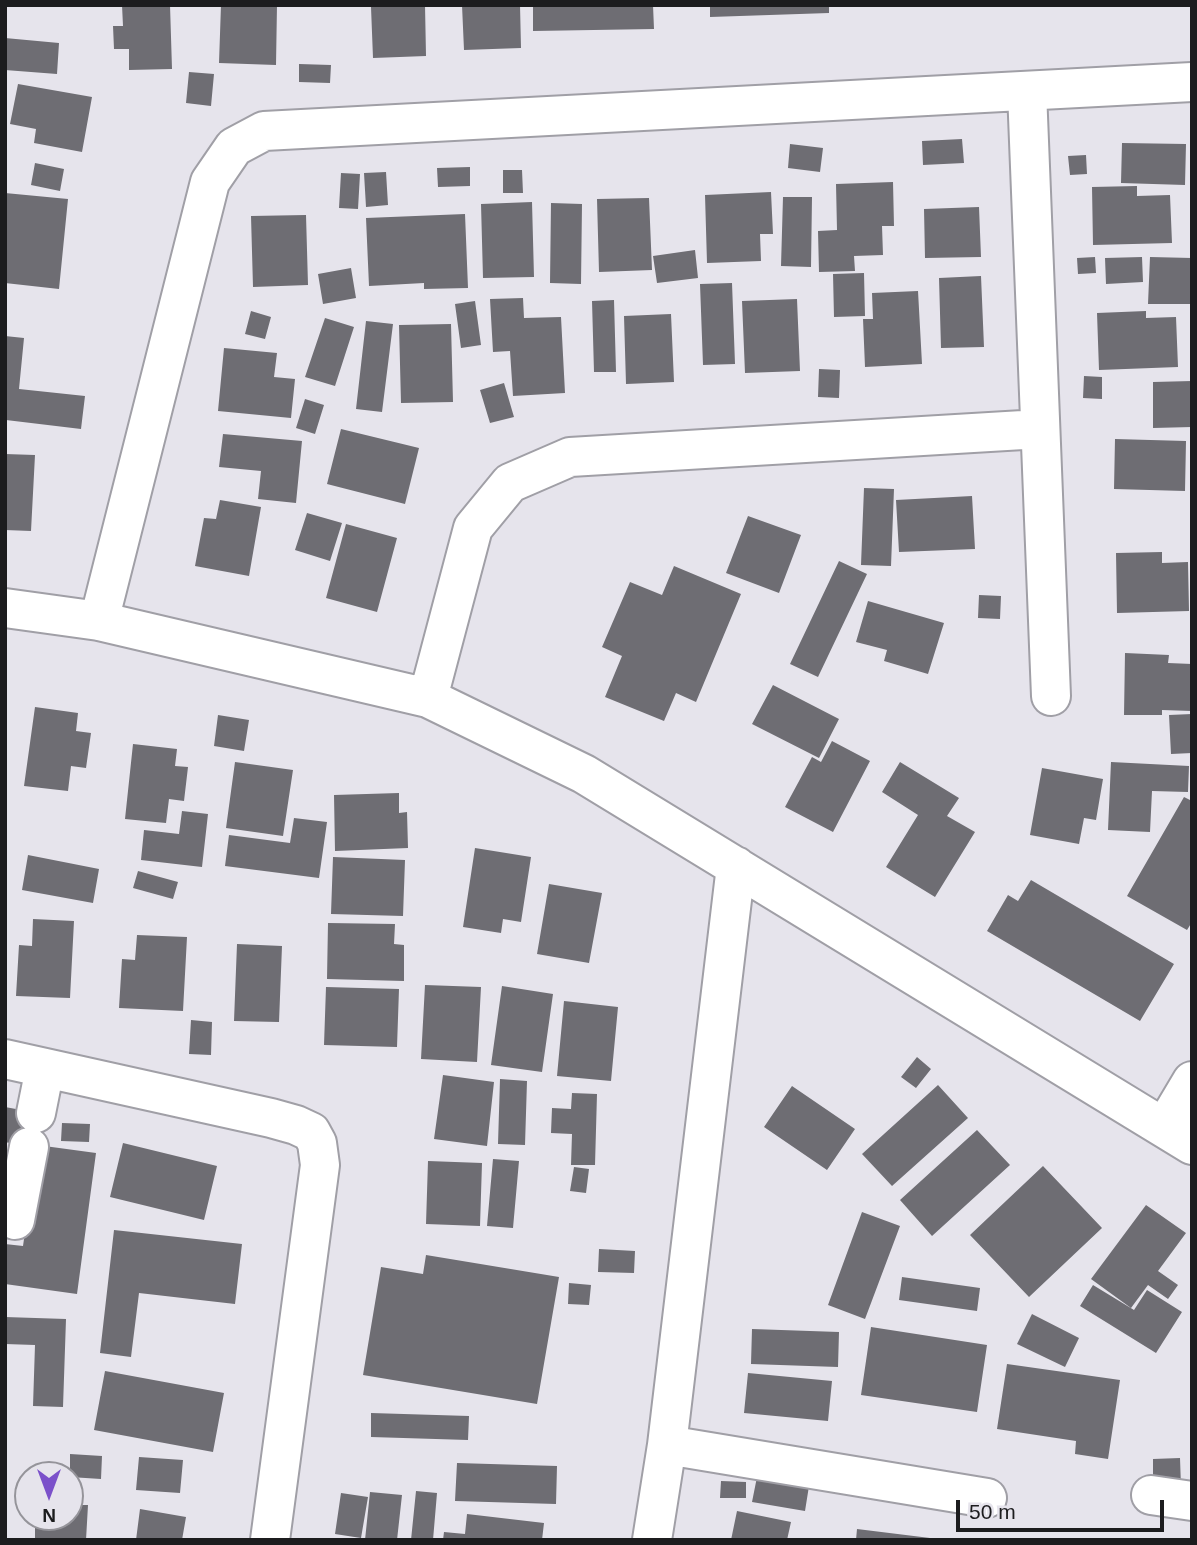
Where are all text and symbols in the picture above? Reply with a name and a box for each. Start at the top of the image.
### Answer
north arrow [14,1461,84,1531]
scale bar [959,1486,1167,1530]
text: 50 m [969,1500,1016,1523]
text: N [42,1505,56,1526]

